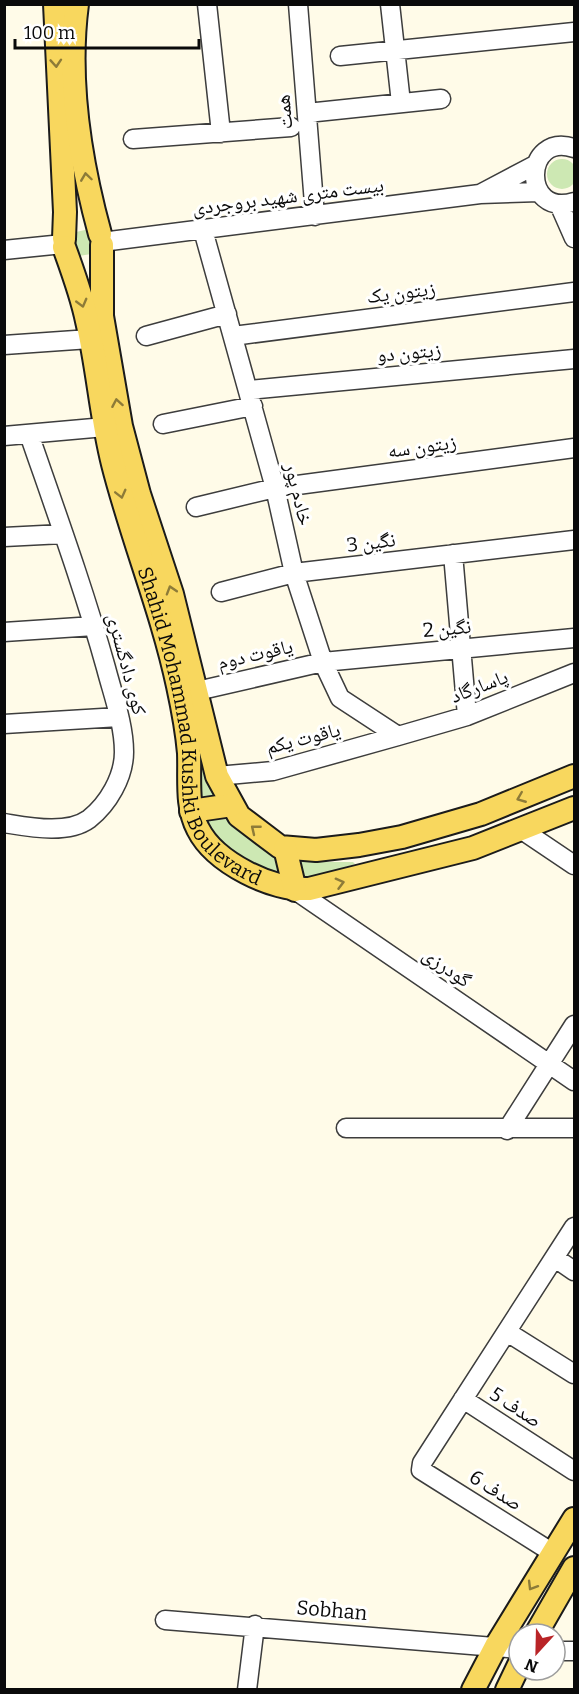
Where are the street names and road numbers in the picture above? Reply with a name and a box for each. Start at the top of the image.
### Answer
street label: همت [271,94,297,130]
street label: بیست متری شهید بروجردی [191,172,385,220]
street label: زیتون یک [365,276,437,308]
street label: زیتون دو [376,337,442,367]
street label: زیتون سه [386,429,458,463]
street label: خادم پور [277,459,318,529]
street label: نگین 3 [345,527,397,557]
street label: Shahid Mohammad Kushki Boulevard [133,564,266,890]
street label: کوی دادگستری [102,610,152,718]
street label: نگین 2 [422,614,472,642]
street label: یاقوت دوم [215,634,295,676]
street label: پاسارگاد [447,664,511,708]
street label: یاقوت یکم [263,717,343,761]
street label: گودرزی [418,942,476,992]
street label: صدف 5 [486,1381,546,1433]
street label: صدف 6 [465,1464,527,1516]
street label: Sobhan [296,1595,369,1625]

